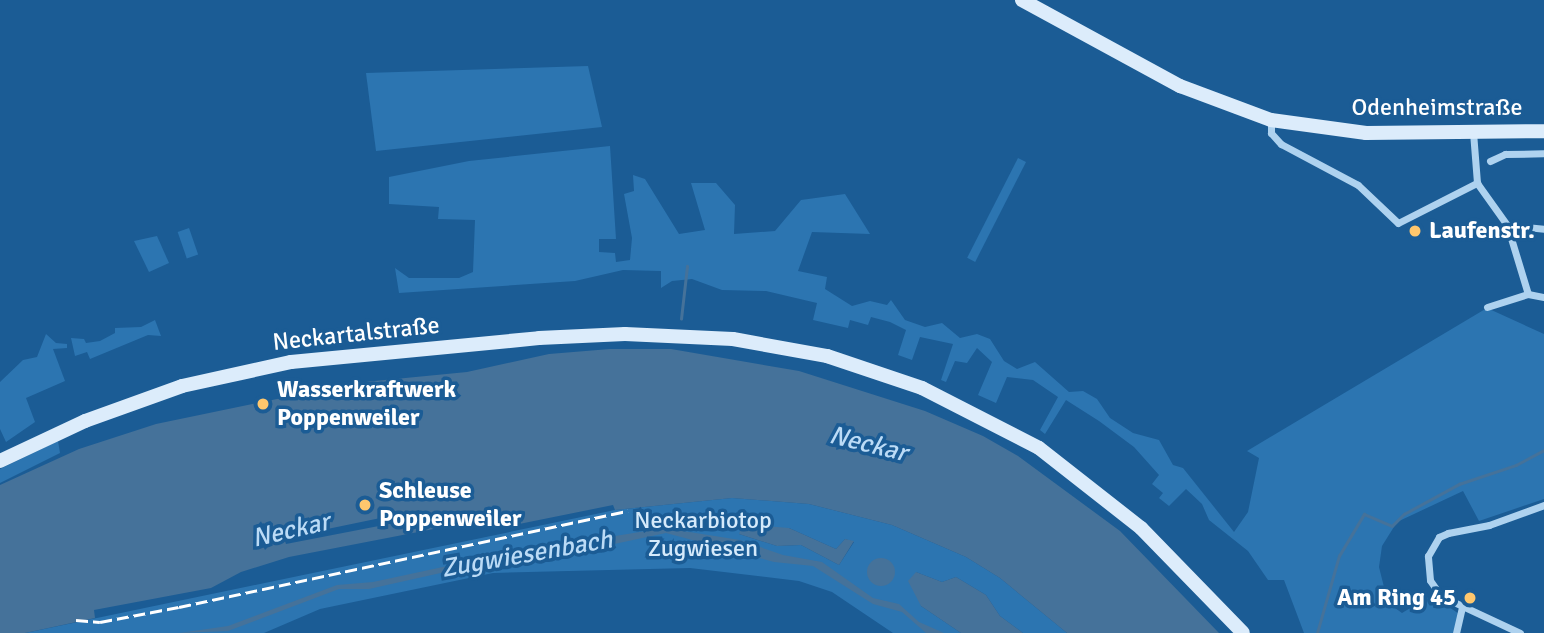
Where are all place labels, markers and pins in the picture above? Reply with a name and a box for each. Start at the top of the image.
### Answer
place label: Laufenstr. [1429,217,1535,245]
marker: Laufenstr. [1407,223,1423,239]
place label: Wasserkraftwerk Poppenweiler [277,376,456,432]
marker: Wasserkraftwerk Poppenweiler [255,396,271,412]
place label: Schleuse Poppenweiler [379,477,522,533]
marker: Schleuse Poppenweiler [357,497,373,513]
place label: Am Ring 45 [1337,584,1456,612]
marker: Am Ring 45 [1462,590,1478,606]

